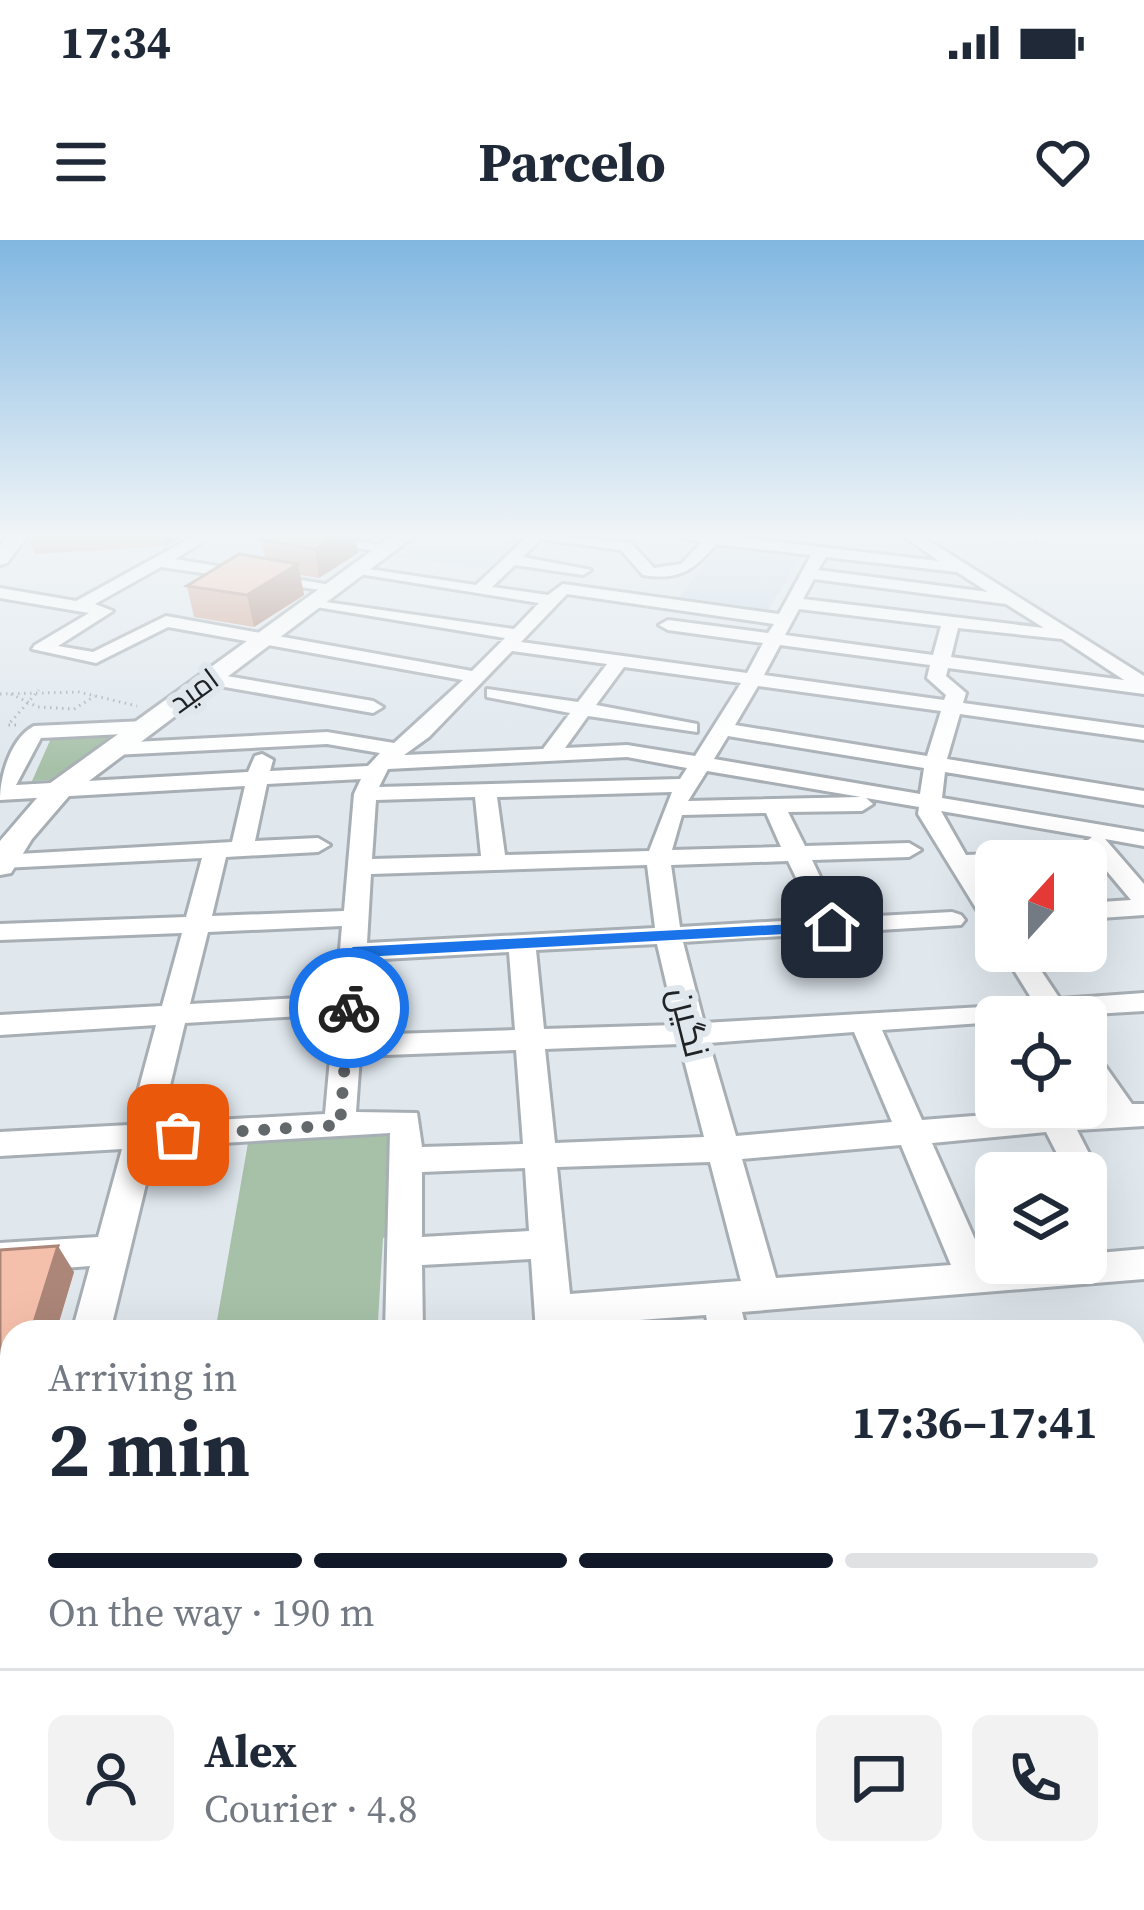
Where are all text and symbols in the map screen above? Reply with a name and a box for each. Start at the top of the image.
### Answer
text: 17:34 [60,11,171,73]
text: Parcelo [478,125,666,199]
icon: menu [48,129,114,195]
icon: heart [1030,129,1096,195]
street label: امید [161,659,227,723]
north arrow [975,840,1107,972]
map controls [975,840,1107,1284]
pin [781,876,883,978]
icon: home [799,894,865,960]
courier [289,948,409,1068]
icon: bike [316,975,382,1041]
street label: نگین [657,982,722,1062]
button: locate [975,996,1107,1128]
pin [127,1084,229,1186]
icon: bag [145,1102,211,1168]
button: layers [975,1152,1107,1284]
text: Arriving in [48,1351,237,1404]
text: 17:36–17:41 [852,1391,1098,1453]
text: 2 min [48,1395,250,1502]
text: On the way · 190 m [48,1586,375,1639]
button: person [48,1715,174,1841]
button: chat [816,1715,942,1841]
button: phone [972,1715,1098,1841]
text: Alex [204,1720,297,1782]
text: Courier · 4.8 [204,1782,417,1835]

